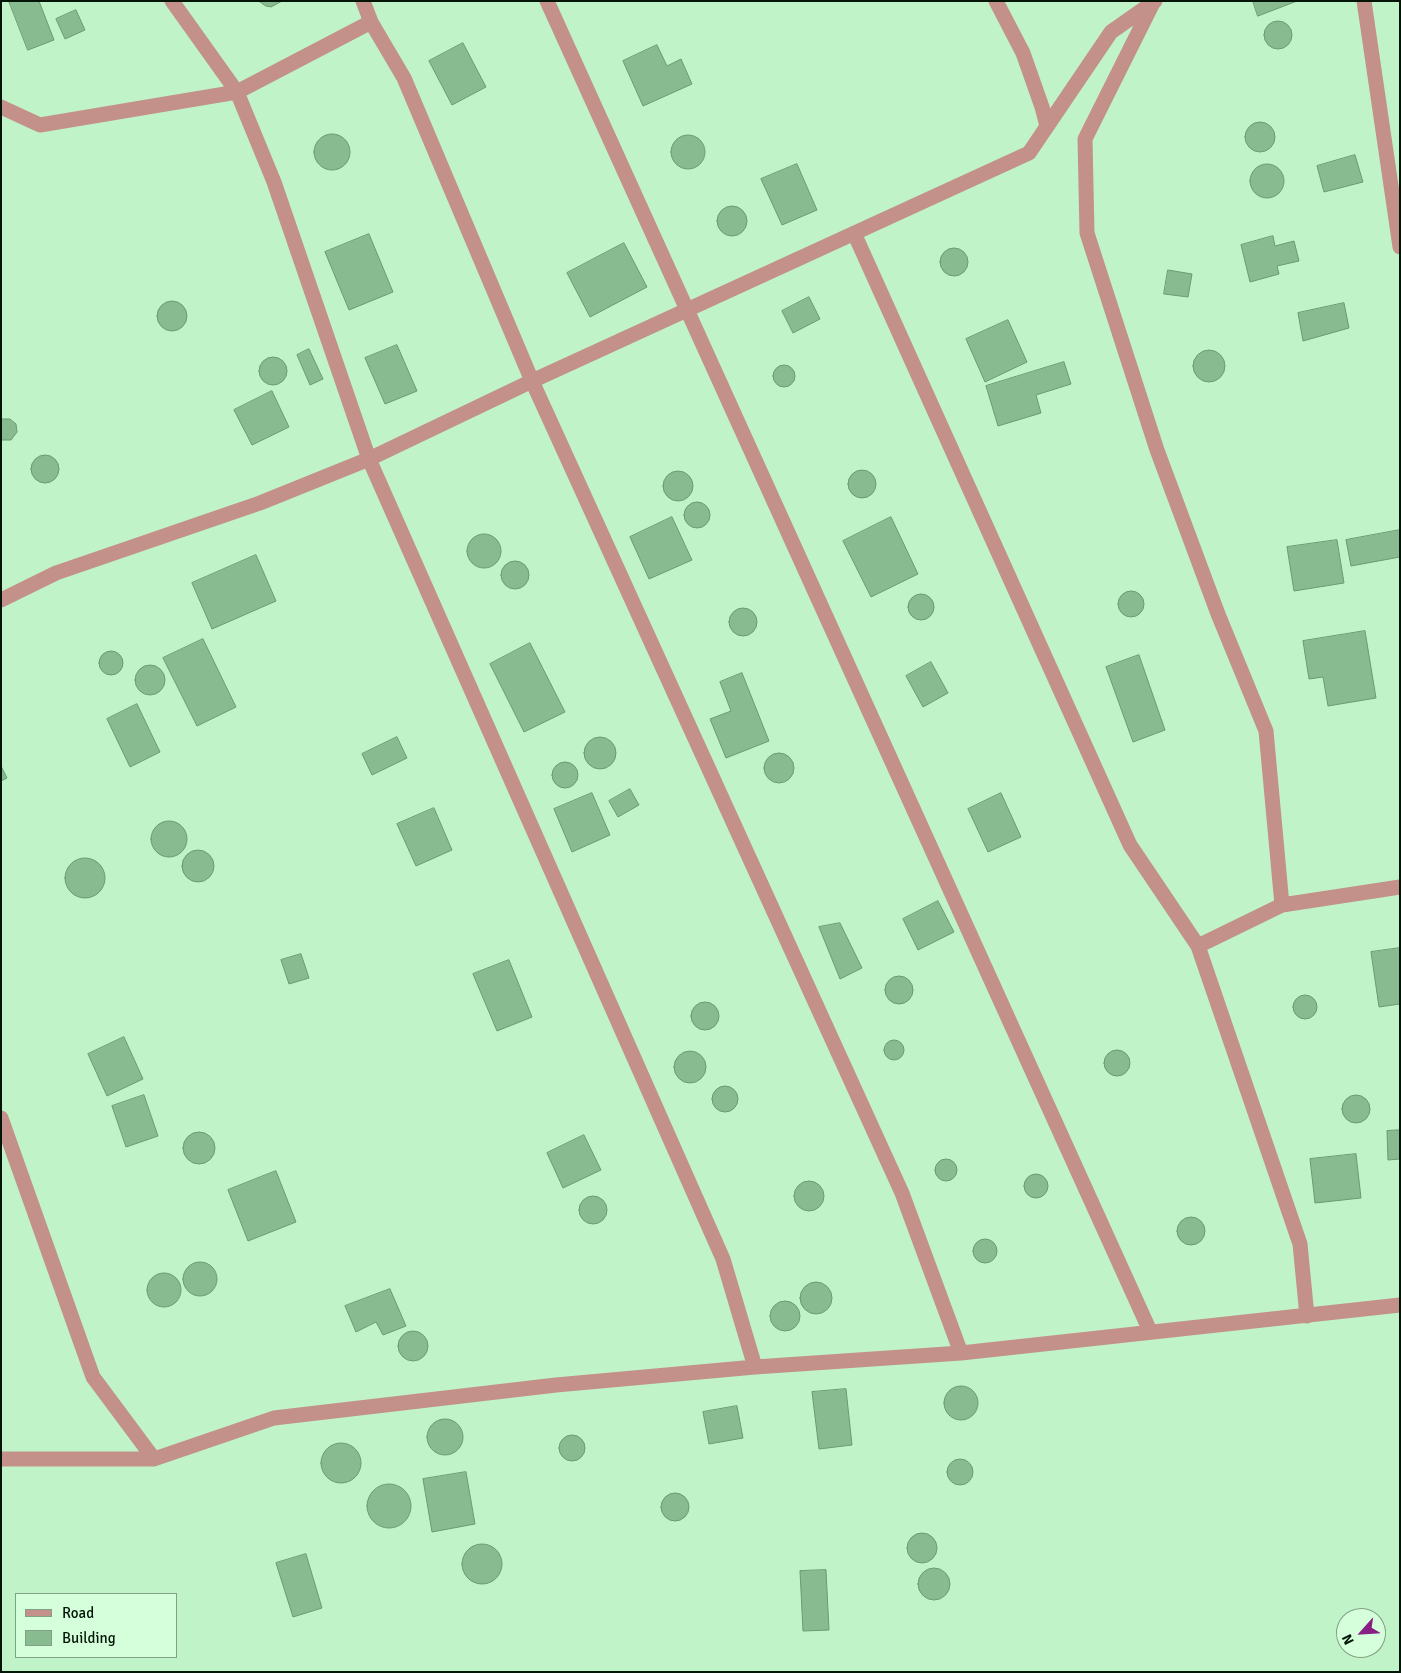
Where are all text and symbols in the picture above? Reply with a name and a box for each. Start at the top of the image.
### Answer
legend [15,1593,178,1658]
text: Road [62,1604,94,1622]
north arrow [1336,1608,1386,1658]
text: Building [62,1629,116,1647]
text: N [1338,1631,1358,1647]

